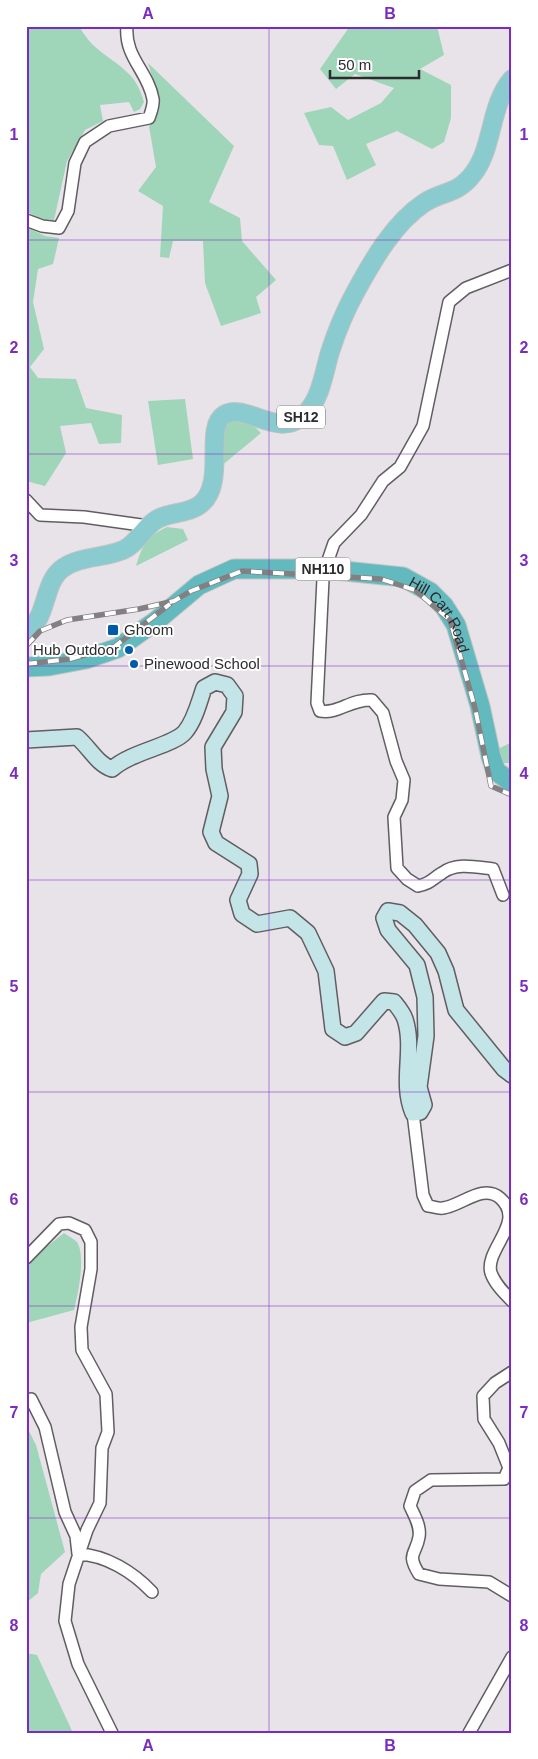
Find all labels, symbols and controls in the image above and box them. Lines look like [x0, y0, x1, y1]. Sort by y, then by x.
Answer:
text: A [142, 5, 154, 22]
text: B [384, 5, 396, 22]
scale bar [330, 48, 419, 80]
text: 50 m [338, 56, 371, 73]
text: 1 [10, 126, 19, 143]
text: 1 [520, 126, 529, 143]
text: 2 [10, 339, 19, 356]
text: 2 [520, 339, 529, 356]
road number: SH12 [277, 406, 325, 428]
text: 3 [10, 552, 19, 569]
text: 3 [520, 552, 529, 569]
road number: NH110 [296, 558, 350, 580]
street label: Hill Cart Road [406, 573, 473, 655]
place label: Ghoom [124, 621, 173, 638]
marker: Ghoom [106, 623, 120, 637]
place label: Hub Outdoor [33, 641, 119, 658]
marker: Hub Outdoor [123, 644, 135, 656]
place label: Pinewood School [144, 655, 260, 672]
marker: Pinewood School [128, 658, 140, 670]
text: 4 [10, 765, 19, 782]
text: 4 [520, 765, 529, 782]
text: 5 [10, 978, 19, 995]
text: 5 [520, 978, 529, 995]
text: 6 [10, 1191, 19, 1208]
text: 6 [520, 1191, 529, 1208]
text: 7 [10, 1404, 19, 1421]
text: 7 [520, 1404, 529, 1421]
text: 8 [10, 1617, 19, 1634]
text: 8 [520, 1617, 529, 1634]
text: A [142, 1737, 154, 1754]
text: B [384, 1737, 396, 1754]

